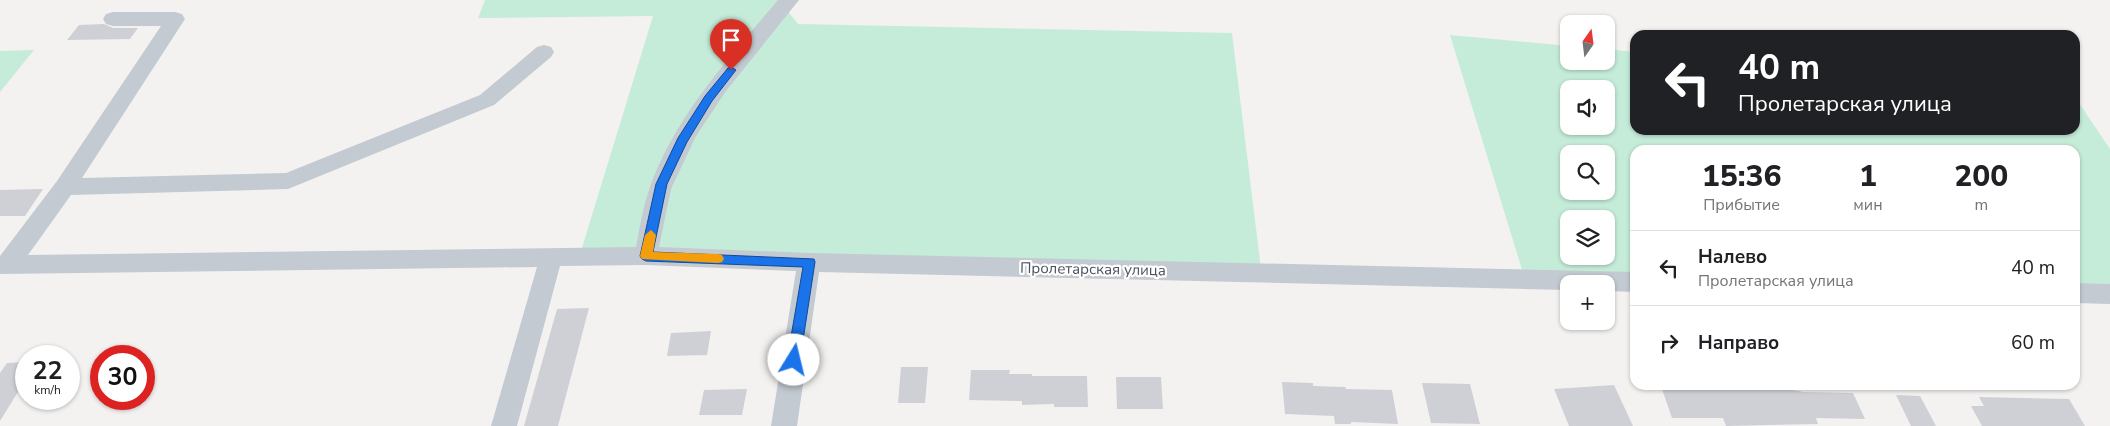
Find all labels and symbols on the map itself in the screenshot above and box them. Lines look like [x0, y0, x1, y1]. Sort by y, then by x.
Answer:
north arrow [1560, 15, 1615, 70]
pin [710, 19, 752, 70]
street label: Пролетарская улица [1020, 258, 1166, 280]
position arrow [767, 333, 819, 385]
speed limit sign: 30 [90, 345, 155, 410]

